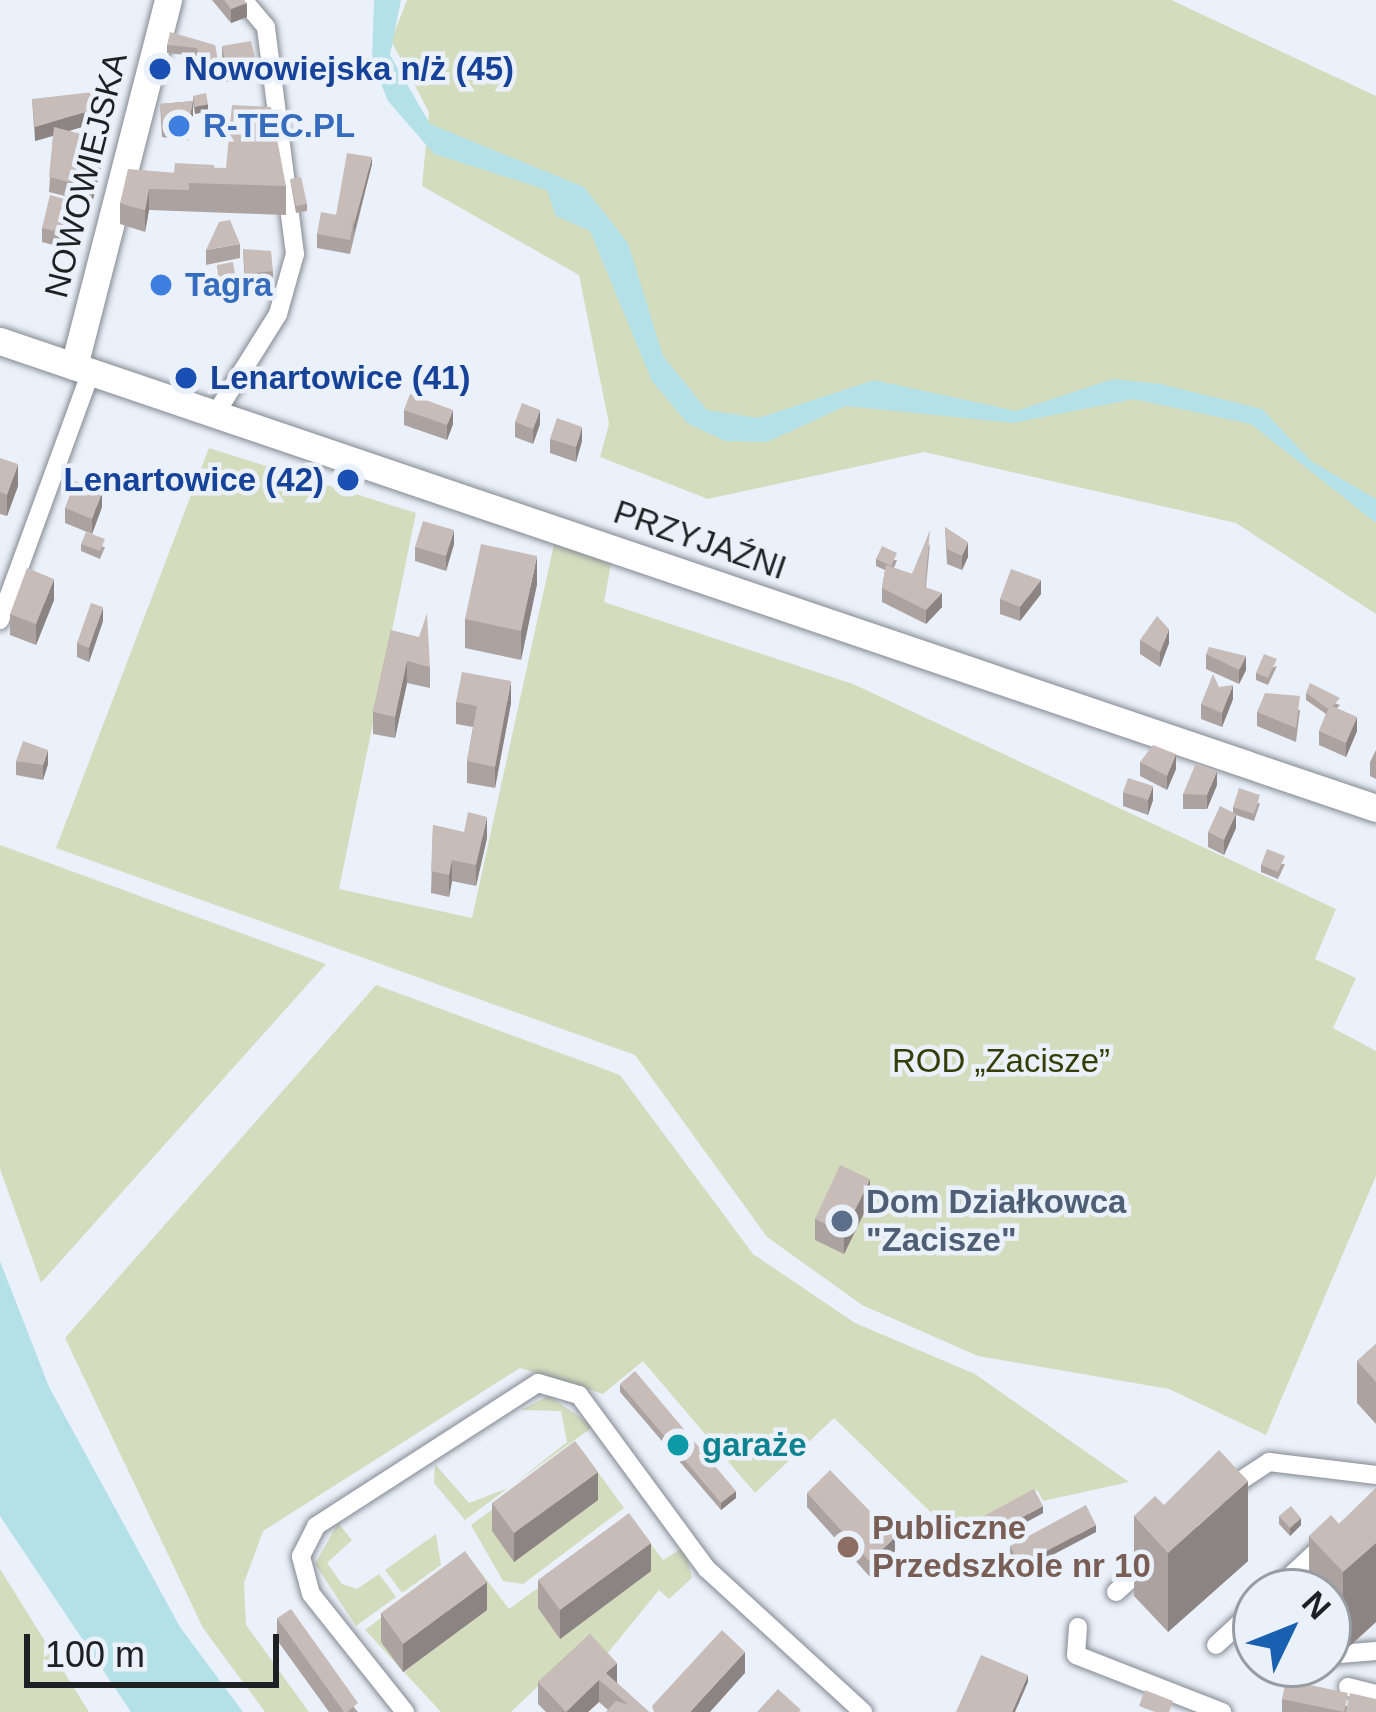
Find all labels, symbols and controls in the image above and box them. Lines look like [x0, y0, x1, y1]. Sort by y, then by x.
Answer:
street label: NOWOWIEJSKA [36, 48, 136, 302]
place label: Nowowiejska n/ż (45) [184, 49, 514, 89]
marker: Nowowiejska n/ż (45) [147, 56, 173, 82]
place label: R-TEC.PL [203, 106, 355, 146]
marker: R-TEC.PL [166, 113, 192, 139]
place label: Tagra [185, 265, 272, 305]
marker: Tagra [148, 272, 174, 298]
place label: Lenartowice (41) [210, 358, 470, 398]
marker: Lenartowice (41) [173, 365, 199, 391]
place label: Lenartowice (42) [64, 460, 324, 500]
marker: Lenartowice (42) [335, 467, 361, 493]
street label: PRZYJAŹNI [609, 492, 791, 588]
park label: ROD „Zacisze” [892, 1041, 1110, 1081]
place label: Dom Działkowca "Zacisze" [866, 1182, 1126, 1260]
marker: Dom Działkowca "Zacisze" [829, 1208, 855, 1234]
place label: garaże [702, 1425, 807, 1465]
marker: garaże [665, 1432, 691, 1458]
place label: Publiczne Przedszkole nr 10 [872, 1508, 1151, 1586]
marker: Publiczne Przedszkole nr 10 [835, 1534, 861, 1560]
north arrow [1232, 1568, 1352, 1688]
text: N [1295, 1584, 1338, 1626]
scale bar [30, 1610, 285, 1684]
text: 100 m [45, 1634, 145, 1675]

